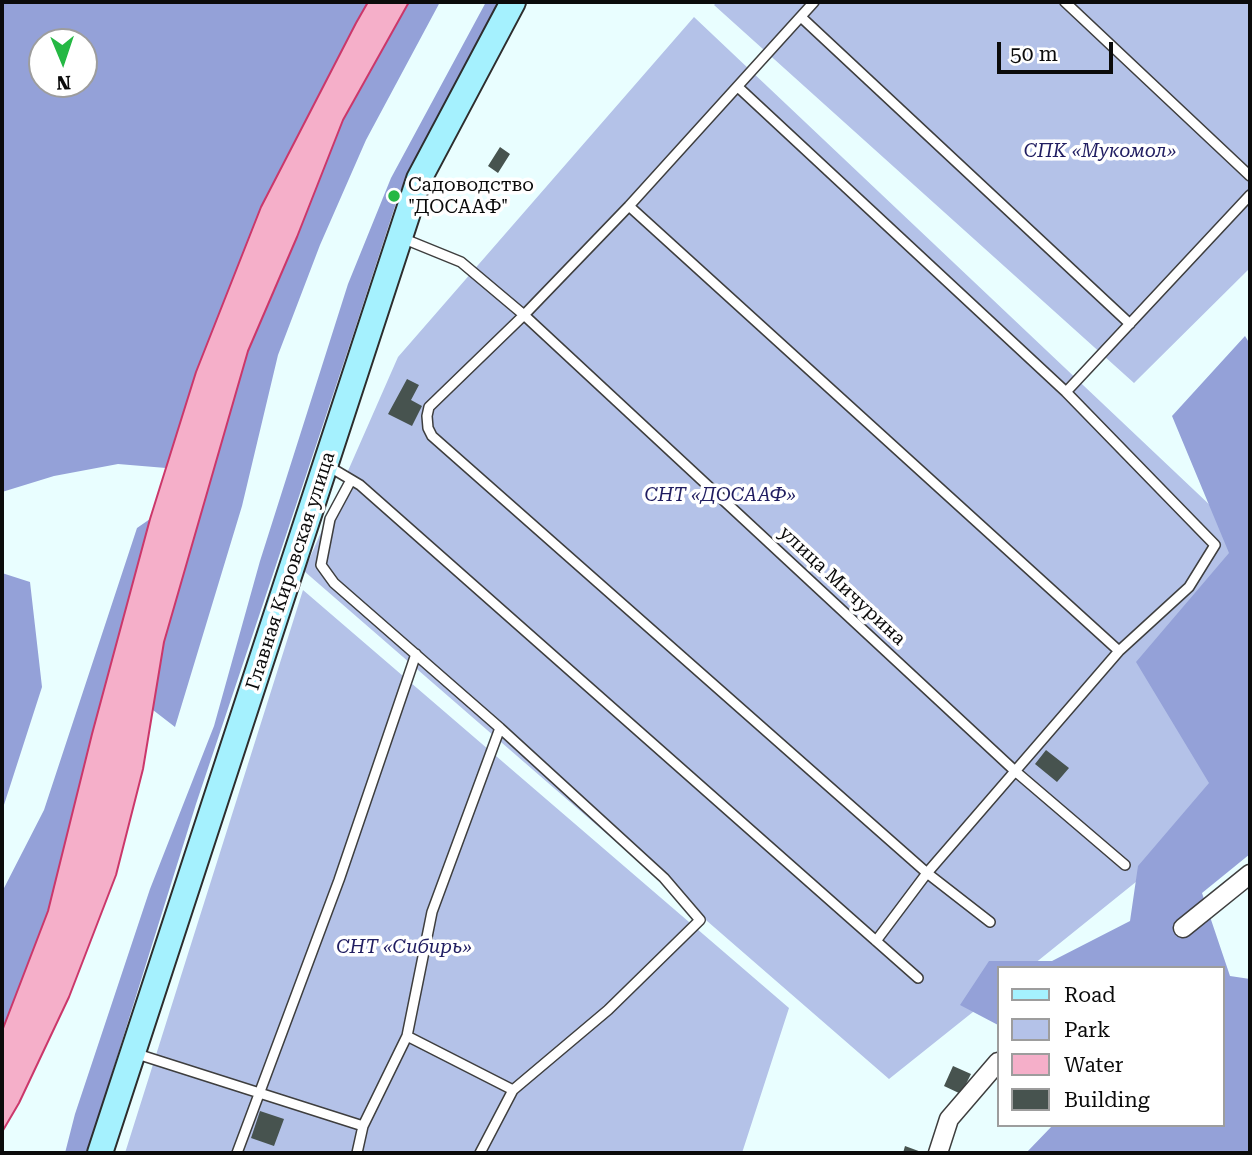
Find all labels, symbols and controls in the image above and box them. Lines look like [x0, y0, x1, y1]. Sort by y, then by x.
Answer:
north arrow [28, 28, 98, 98]
scale bar [1000, 28, 1116, 72]
text: 50 m [1010, 42, 1058, 66]
text: N [56, 71, 71, 94]
park label: СПК «Мукомол» [1024, 140, 1176, 162]
place label: Садоводство "ДОСААФ" [408, 174, 534, 218]
marker: Садоводство "ДОСААФ" [386, 188, 402, 204]
street label: Главная Кировская улица [242, 449, 340, 693]
park label: СНТ «ДОСААФ» [644, 484, 796, 506]
street label: улица Мичурина [774, 522, 910, 650]
park label: СНТ «Сибирь» [336, 936, 472, 958]
legend [996, 966, 1224, 1127]
text: Road [1064, 983, 1116, 1007]
text: Park [1064, 1018, 1110, 1042]
text: Water [1064, 1053, 1123, 1077]
text: Building [1064, 1088, 1150, 1112]

